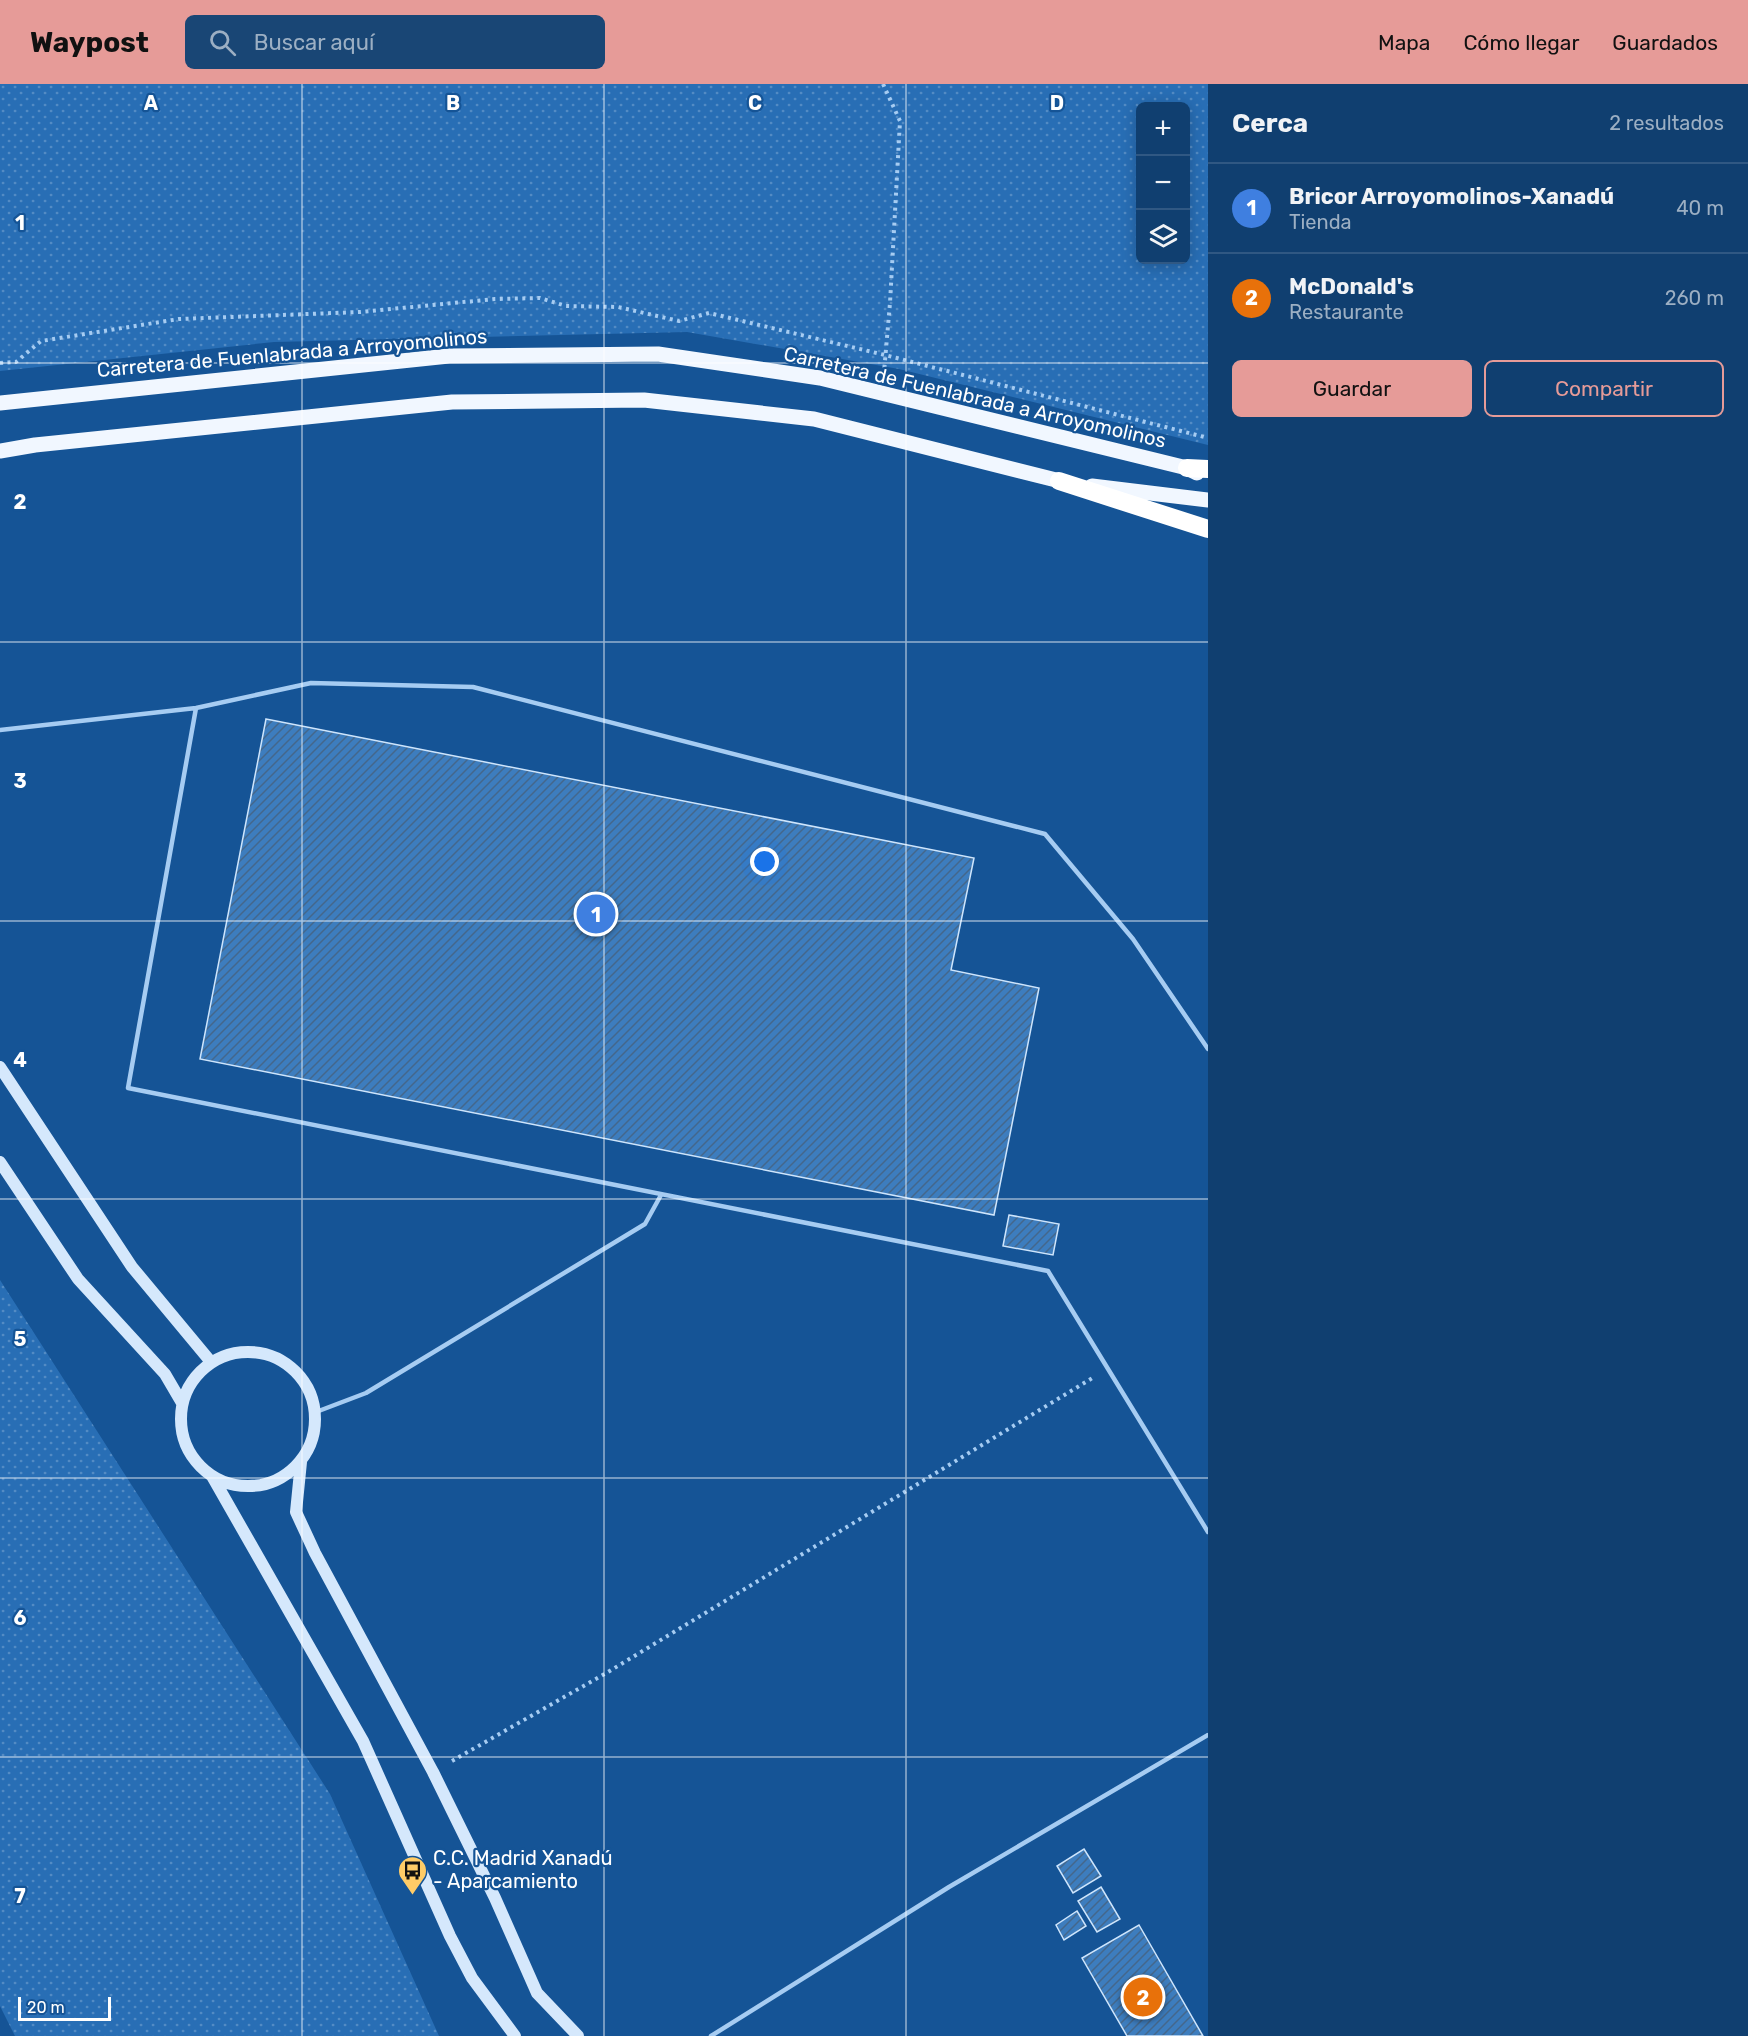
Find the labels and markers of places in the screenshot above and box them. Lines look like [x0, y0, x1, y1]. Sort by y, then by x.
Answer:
pin: 1 [576, 892, 616, 936]
place label: C.C. Madrid Xanadú - Aparcamiento [433, 1846, 613, 1893]
bus stop icon: C.C. Madrid Xanadú - Aparcamiento [396, 1854, 428, 1896]
pin: 2 [1124, 1974, 1162, 2020]

